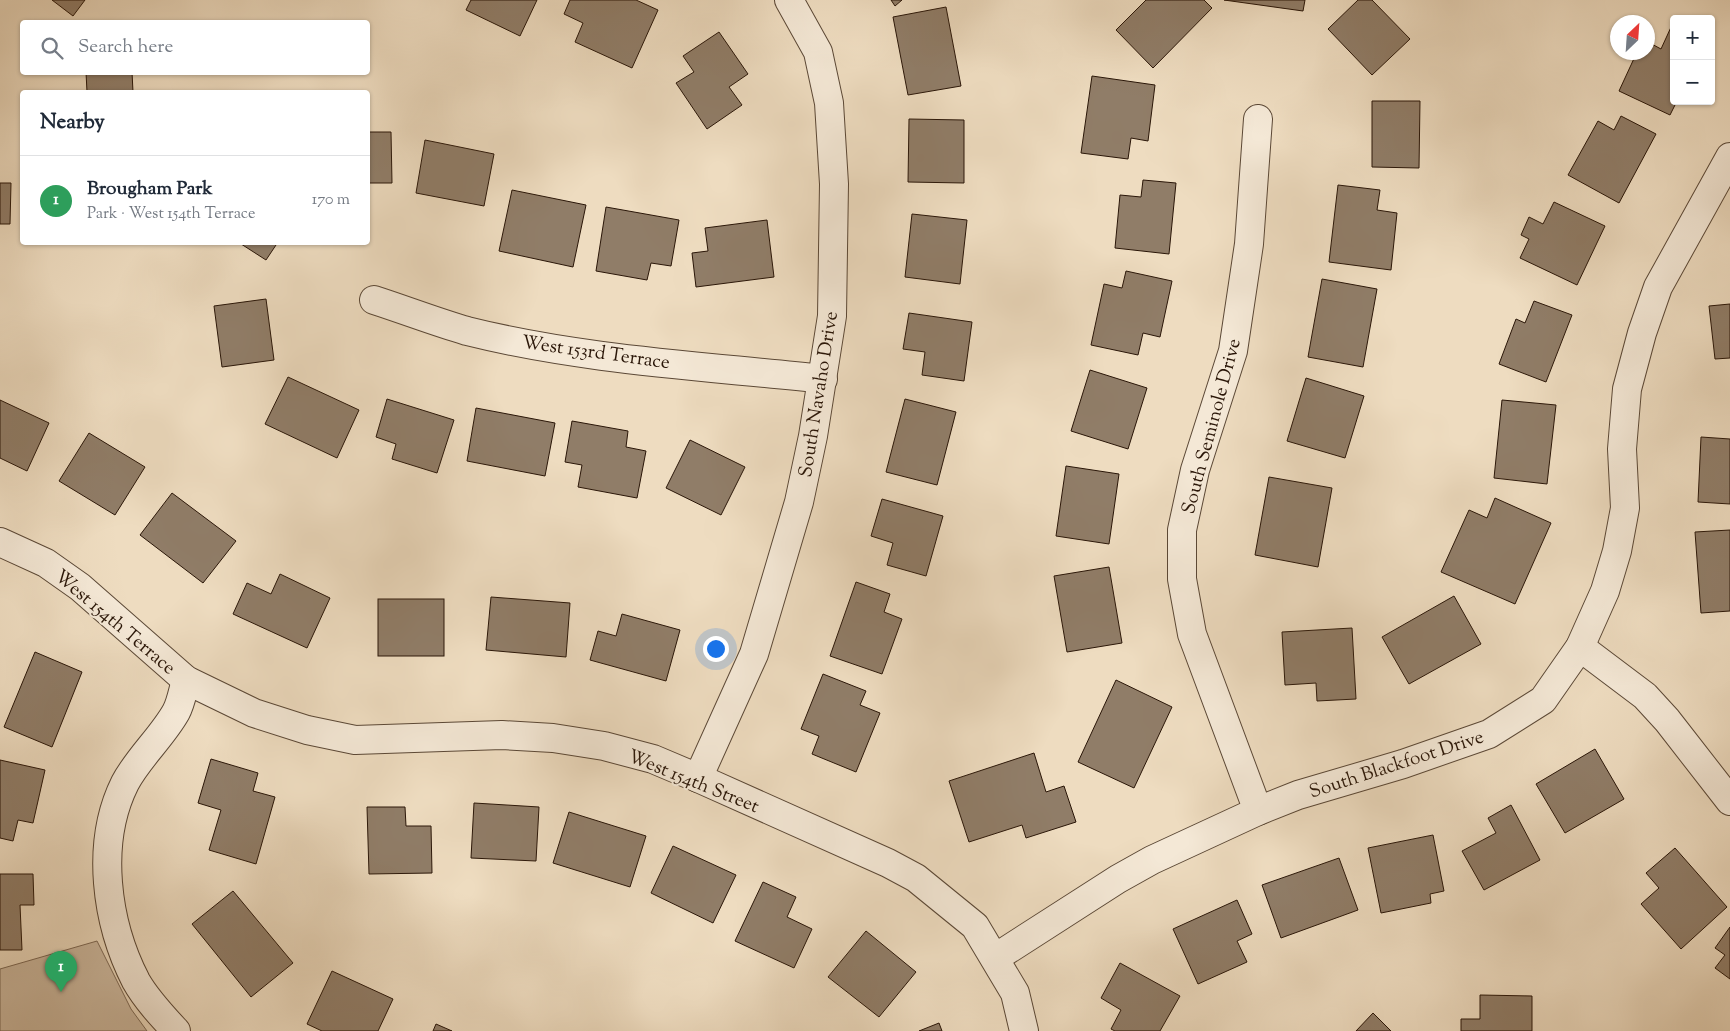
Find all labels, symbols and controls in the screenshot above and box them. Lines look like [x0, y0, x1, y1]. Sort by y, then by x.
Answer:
north arrow [1610, 15, 1655, 60]
map controls [1670, 15, 1715, 105]
button: + [1670, 15, 1715, 60]
search box [20, 20, 370, 75]
icon: search [38, 34, 66, 62]
text: Search here [78, 34, 173, 61]
button: − [1670, 60, 1715, 105]
text: Nearby [40, 108, 105, 138]
text: Brougham Park [87, 176, 213, 203]
text: 1 [53, 189, 59, 212]
text: 170 m [312, 189, 350, 212]
text: Park · West 154th Terrace [87, 203, 256, 226]
street label: South Navaho Drive [793, 309, 846, 479]
street label: West 153rd Terrace [520, 330, 672, 377]
street label: South Seminole Drive [1176, 336, 1249, 517]
street label: West 154th Terrace [48, 564, 181, 682]
your location [703, 636, 729, 662]
street label: South Blackfoot Drive [1306, 724, 1488, 806]
street label: West 154th Street [623, 744, 763, 821]
pin: 1 [45, 951, 77, 992]

